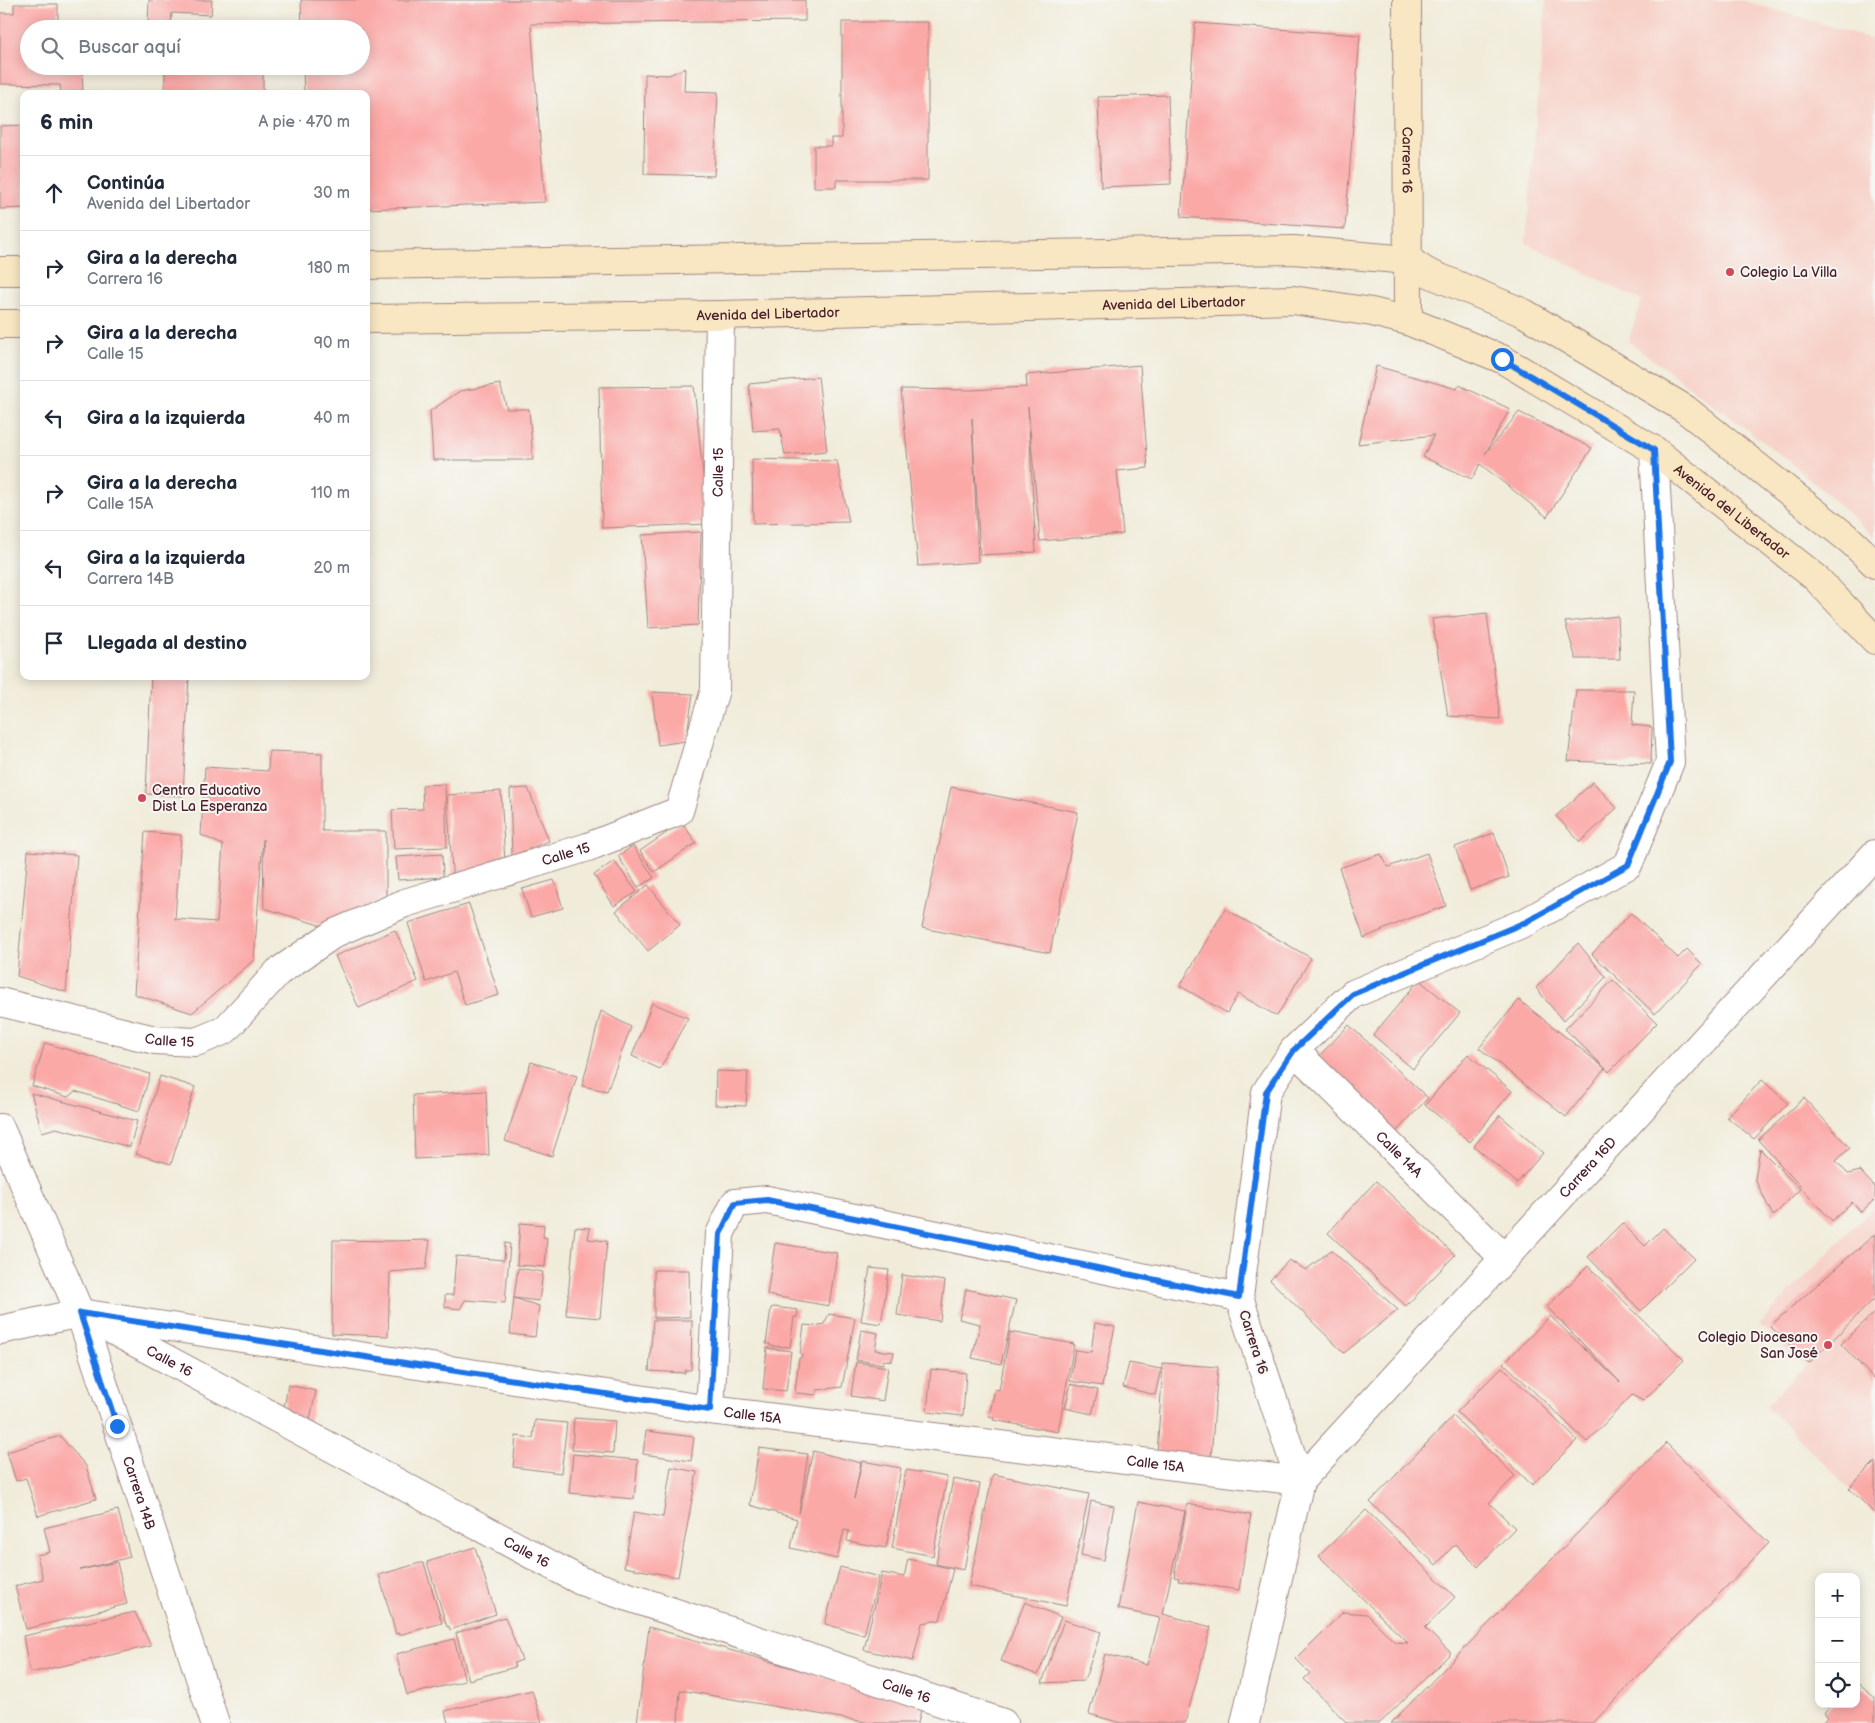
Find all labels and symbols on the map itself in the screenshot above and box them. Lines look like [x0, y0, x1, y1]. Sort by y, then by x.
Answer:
street label: Carrera 16 [1398, 127, 1416, 194]
place label: Colegio La Villa [1740, 264, 1837, 281]
marker: Colegio La Villa [1724, 266, 1736, 278]
street label: Avenida del Libertador [1102, 293, 1246, 314]
street label: Avenida del Libertador [696, 304, 841, 324]
route start [1491, 348, 1514, 371]
street label: Calle 15 [710, 447, 727, 497]
street label: Avenida del Libertador [1670, 461, 1794, 563]
place label: Centro Educativo Dist La Esperanza [152, 782, 268, 815]
marker: Centro Educativo Dist La Esperanza [136, 792, 148, 804]
street label: Calle 15 [540, 839, 592, 870]
street label: Calle 15 [143, 1030, 195, 1051]
street label: Calle 14A [1372, 1128, 1426, 1182]
street label: Carrera 16D [1556, 1134, 1620, 1202]
street label: Carrera 16 [1235, 1308, 1272, 1377]
place label: Colegio Diocesano San José [1698, 1329, 1819, 1362]
marker: Colegio Diocesano San José [1822, 1339, 1834, 1351]
street label: Calle 16 [143, 1342, 196, 1381]
street label: Calle 15A [723, 1404, 783, 1428]
route end [106, 1415, 129, 1438]
street label: Calle 15A [1126, 1452, 1186, 1476]
street label: Carrera 14B [119, 1454, 159, 1532]
street label: Calle 16 [500, 1533, 553, 1572]
street label: Calle 16 [880, 1675, 933, 1707]

